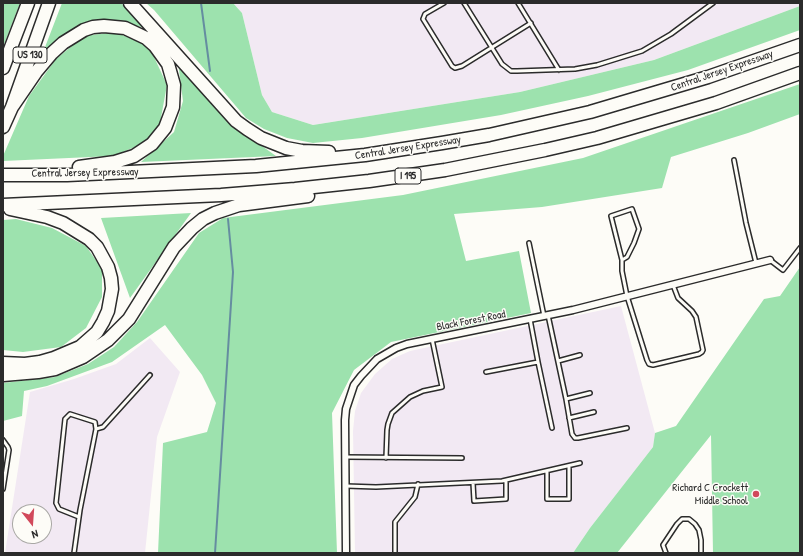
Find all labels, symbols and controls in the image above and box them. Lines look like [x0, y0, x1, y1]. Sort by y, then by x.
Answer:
road number: US 130 [13, 47, 47, 63]
street label: Central Jersey Expressway [669, 47, 775, 95]
street label: Central Jersey Expressway [354, 133, 462, 163]
street label: Central Jersey Expressway [31, 165, 139, 181]
road number: I 195 [395, 168, 421, 184]
street label: Black Forest Road [435, 308, 507, 334]
place label: Richard C Crockett Middle School [672, 481, 748, 507]
marker: Richard C Crockett Middle School [751, 489, 761, 499]
north arrow [12, 504, 52, 544]
text: N [30, 527, 40, 542]

